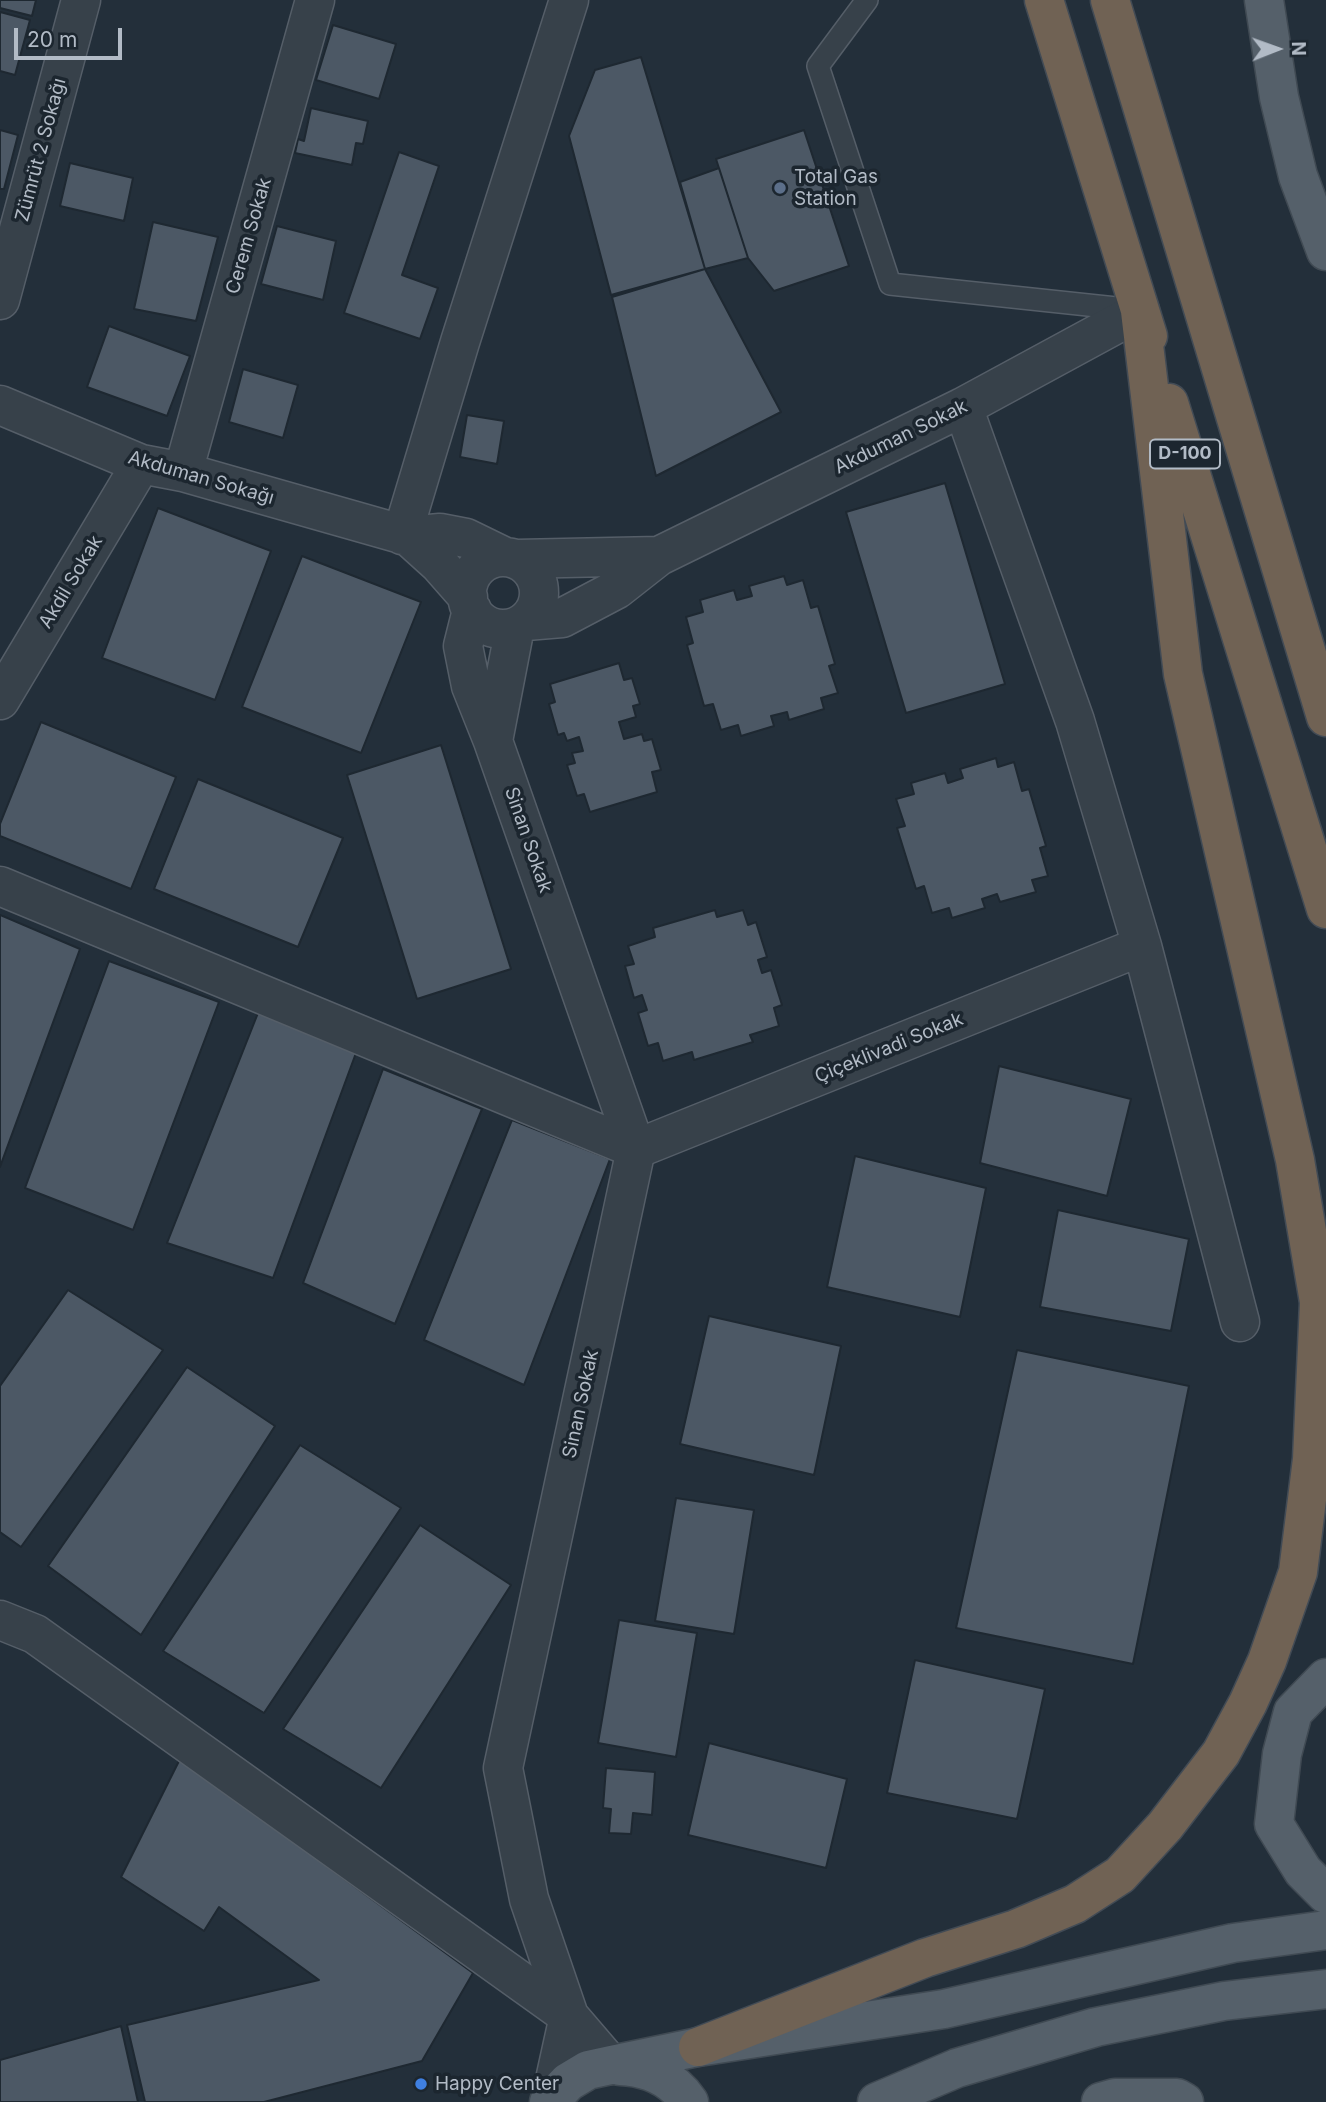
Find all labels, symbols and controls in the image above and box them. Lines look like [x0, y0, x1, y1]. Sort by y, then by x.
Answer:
scale bar [18, 14, 126, 58]
north arrow [1242, 14, 1312, 84]
text: 20 m [27, 27, 77, 52]
text: N [1287, 41, 1310, 56]
street label: Zümrüt 2 Sokağı [11, 76, 71, 224]
place label: Total Gas Station [794, 166, 878, 210]
street label: Cerem Sokak [222, 175, 276, 297]
marker: Total Gas Station [772, 180, 788, 196]
street label: Akduman Sokak [831, 395, 971, 479]
road number: D-100 [1150, 440, 1220, 468]
street label: Akduman Sokağı [125, 446, 277, 510]
street label: Akdil Sokak [34, 531, 108, 633]
street label: Sinan Sokak [499, 784, 557, 896]
street label: Çiçeklivadi Sokak [811, 1008, 967, 1088]
street label: Sinan Sokak [558, 1348, 604, 1460]
place label: Happy Center [435, 2073, 559, 2095]
marker: Happy Center [413, 2076, 429, 2092]

